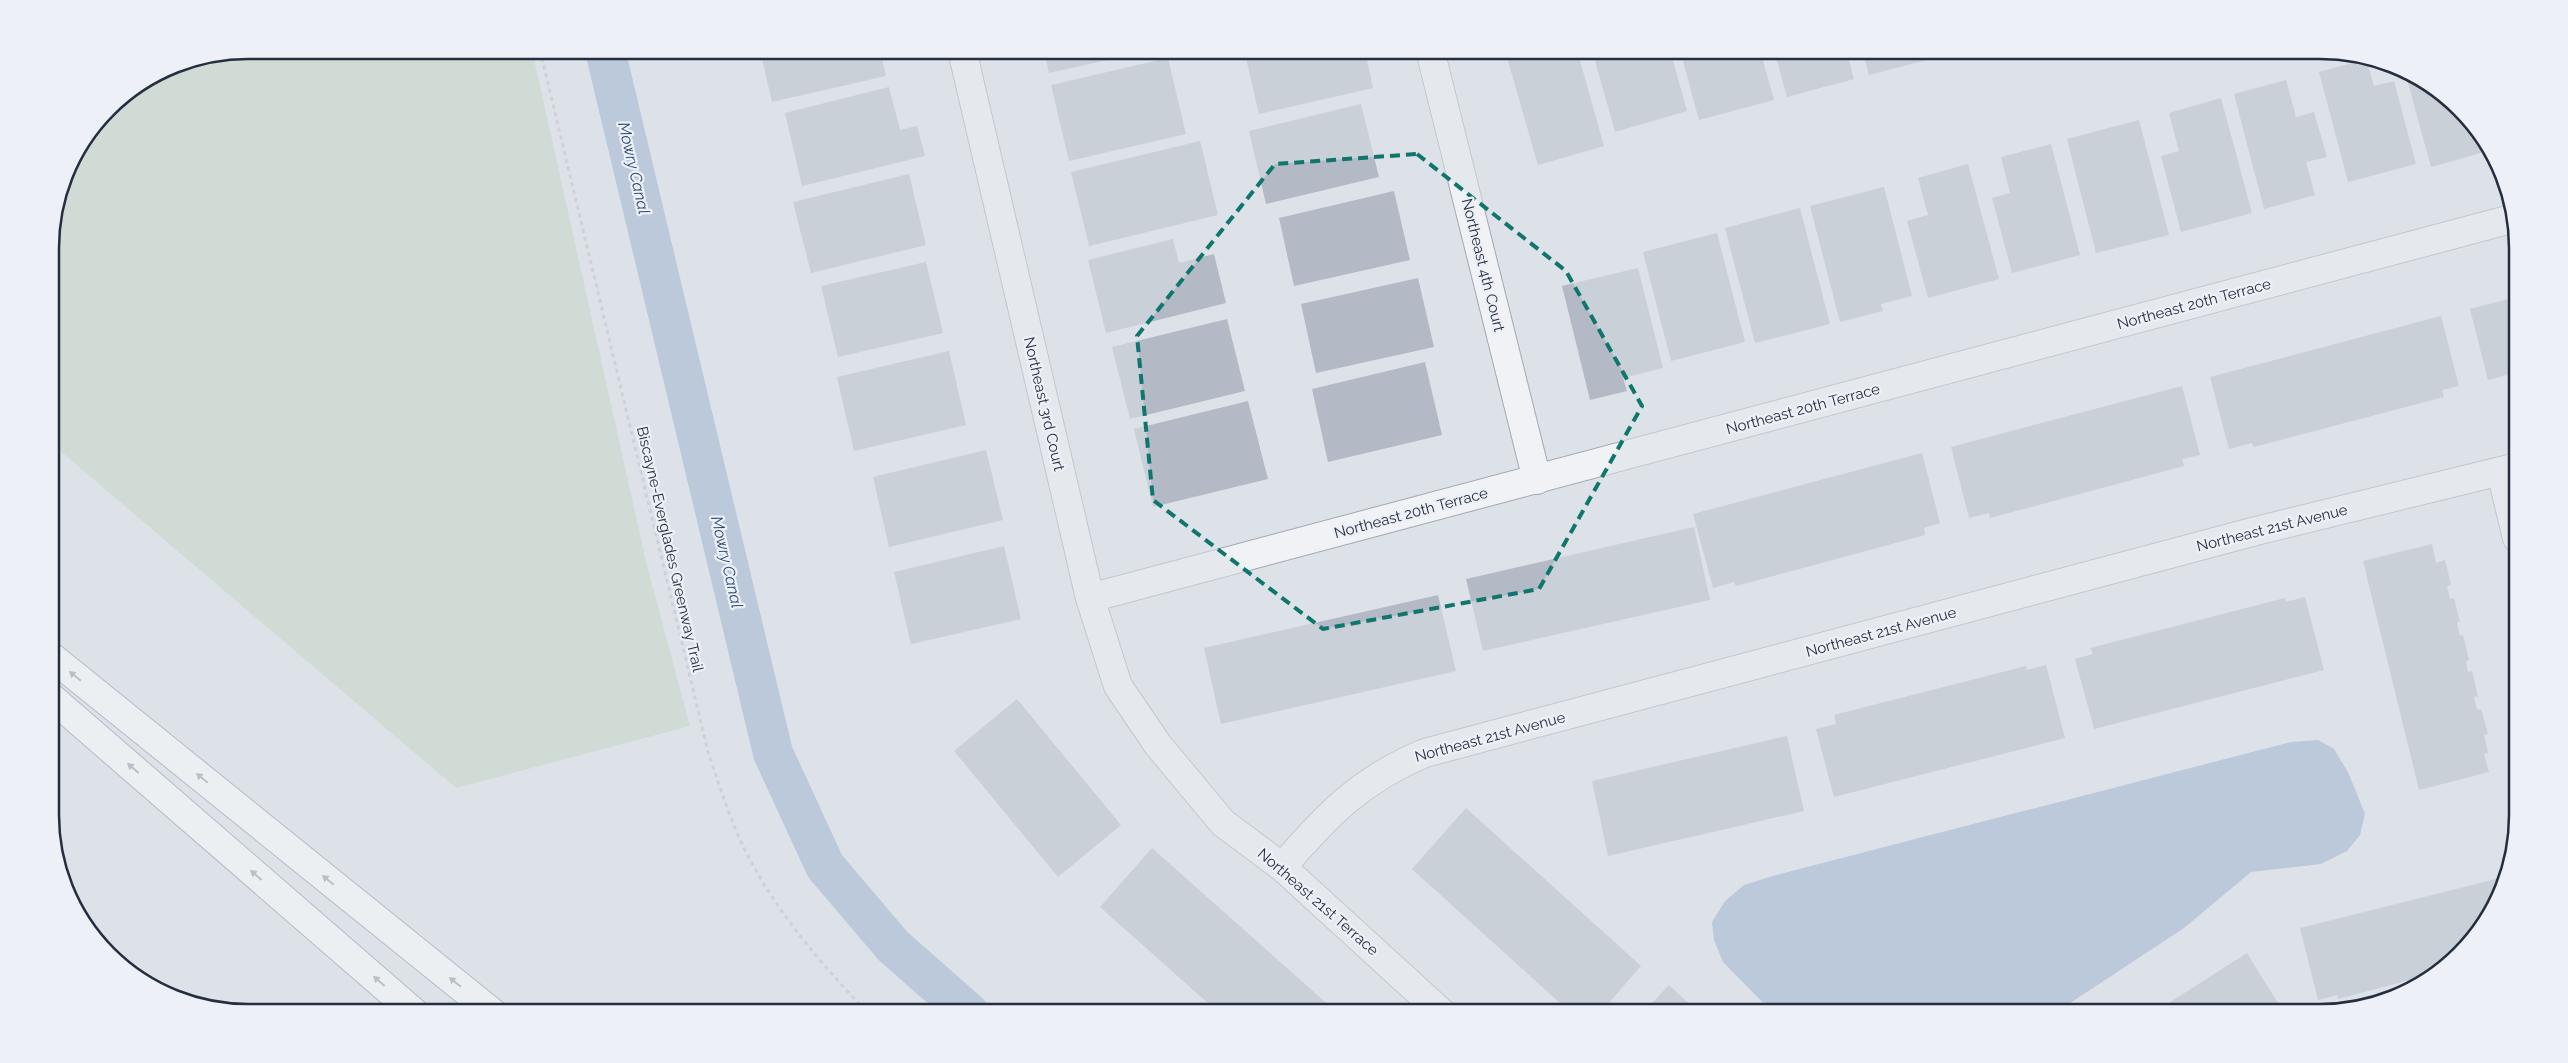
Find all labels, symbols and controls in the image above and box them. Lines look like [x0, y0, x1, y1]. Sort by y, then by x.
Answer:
water label: Mowry Canal [614, 120, 654, 216]
street label: Northeast 4th Court [1458, 197, 1508, 333]
street label: Northeast 20th Terrace [2115, 275, 2273, 333]
street label: Northeast 3rd Court [1020, 335, 1068, 473]
street label: Northeast 20th Terrace [1724, 380, 1882, 438]
street label: Biscayne-Everglades Greenway Trail [633, 424, 707, 674]
street label: Northeast 20th Terrace [1332, 484, 1490, 542]
street label: Northeast 21st Avenue [2195, 500, 2350, 555]
water label: Mowry Canal [707, 514, 747, 610]
street label: Northeast 21st Avenue [1804, 603, 1958, 661]
one-way arrow [69, 671, 82, 682]
street label: Northeast 21st Avenue [1413, 708, 1567, 766]
one-way arrow [127, 763, 140, 774]
one-way arrow [195, 773, 208, 784]
street label: Northeast 21st Terrace [1254, 845, 1382, 960]
one-way arrow [249, 869, 262, 880]
one-way arrow [322, 875, 335, 886]
one-way arrow [373, 975, 385, 987]
one-way arrow [449, 977, 462, 988]

